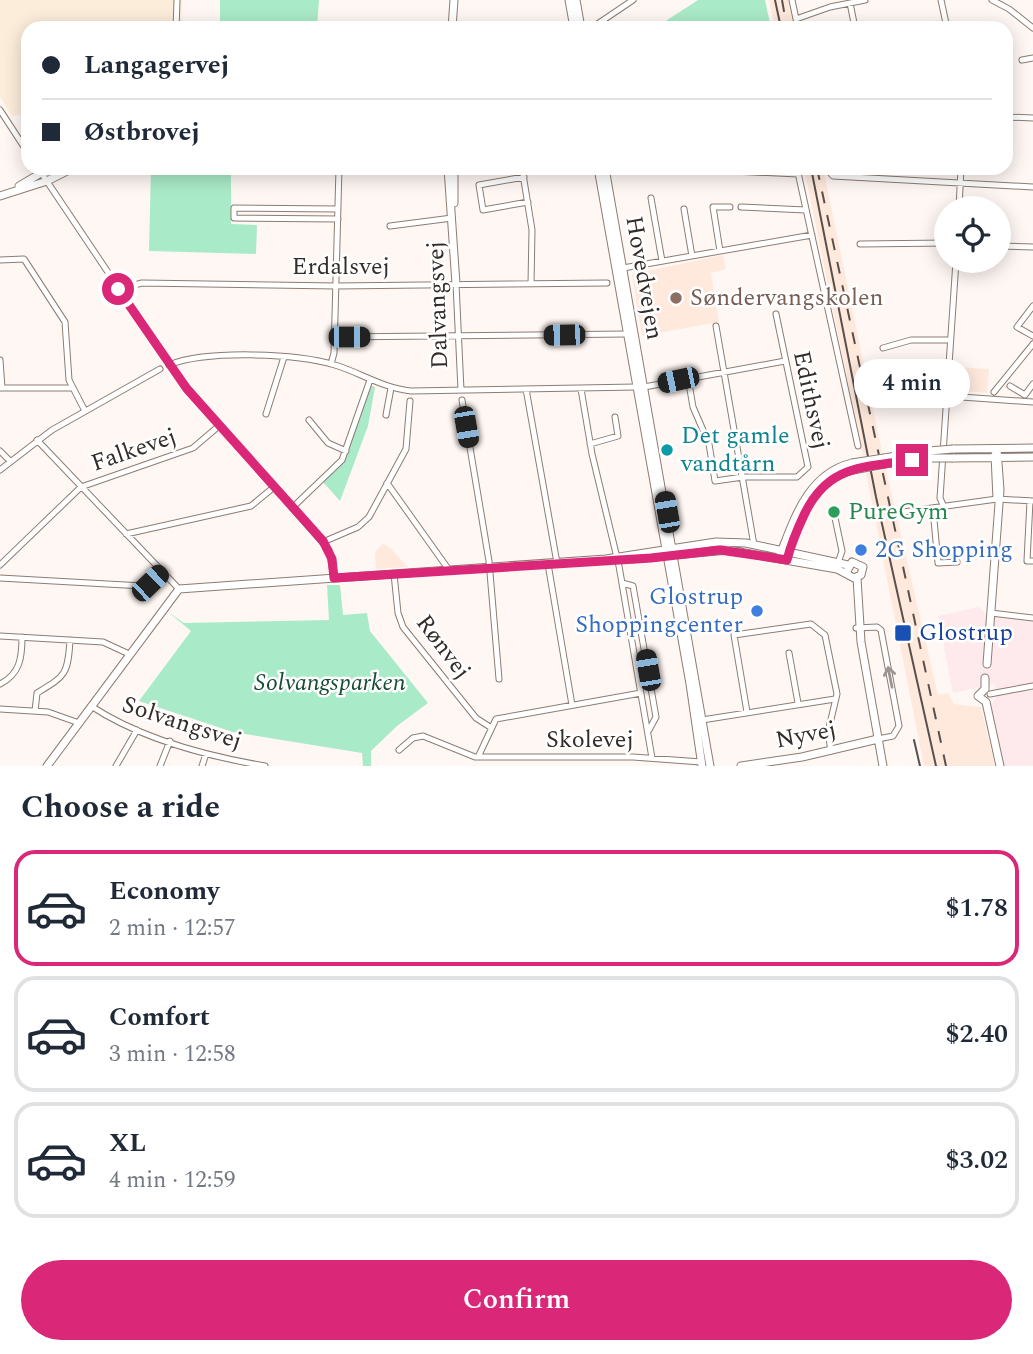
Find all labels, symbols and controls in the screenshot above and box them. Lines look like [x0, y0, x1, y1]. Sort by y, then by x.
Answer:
text: Langagervej [84, 45, 229, 85]
text: Østbrovej [84, 112, 200, 152]
map controls [934, 196, 1011, 273]
button: locate [934, 196, 1011, 273]
street label: Hovedvejen [615, 213, 673, 343]
street label: Dalvangsvej [418, 240, 458, 370]
street label: Erdalsvej [292, 249, 390, 285]
route start [102, 273, 134, 305]
place label: Søndervangskolen [690, 280, 884, 316]
marker: Søndervangskolen [668, 290, 684, 306]
car [543, 324, 586, 346]
car [329, 327, 371, 348]
street label: Edithsvej [783, 347, 839, 453]
callout: 4 min [854, 358, 970, 407]
car [656, 365, 701, 395]
text: 4 min [882, 366, 942, 401]
car [453, 404, 480, 450]
place label: Det gamle vandtårn [680, 418, 790, 482]
street label: Falkevej [86, 419, 182, 481]
marker: Det gamle vandtårn [659, 442, 675, 458]
route end [896, 444, 928, 476]
car [654, 489, 681, 535]
place label: PureGym [848, 494, 949, 530]
marker: PureGym [826, 504, 842, 520]
place label: 2G Shopping [875, 532, 1013, 568]
marker: 2G Shopping [853, 542, 869, 558]
car [128, 561, 173, 605]
place label: Glostrup Shoppingcenter [575, 579, 743, 643]
marker: Glostrup Shoppingcenter [749, 603, 765, 619]
street label: Rønvej [407, 607, 479, 687]
place label: Glostrup [919, 615, 1013, 651]
marker: Glostrup [893, 623, 913, 643]
car [635, 647, 662, 693]
park label: Solvangsparken [254, 665, 406, 701]
one-way arrow [882, 666, 896, 689]
street label: Solvangsvej [117, 687, 247, 759]
street label: Nyvej [772, 711, 840, 759]
street label: Skolevej [546, 722, 634, 758]
text: Choose a ride [21, 783, 220, 832]
text: Economy [109, 871, 219, 911]
icon: car [25, 877, 88, 940]
text: $1.78 [945, 888, 1008, 928]
text: 2 min · 12:57 [109, 911, 236, 946]
text: Comfort [109, 997, 210, 1037]
icon: car [25, 1003, 88, 1066]
text: $2.40 [945, 1014, 1008, 1054]
text: 3 min · 12:58 [109, 1037, 236, 1072]
text: XL [109, 1123, 146, 1163]
icon: car [25, 1129, 88, 1192]
text: $3.02 [945, 1140, 1008, 1180]
text: 4 min · 12:59 [109, 1163, 236, 1198]
button: Confirm [21, 1260, 1012, 1340]

